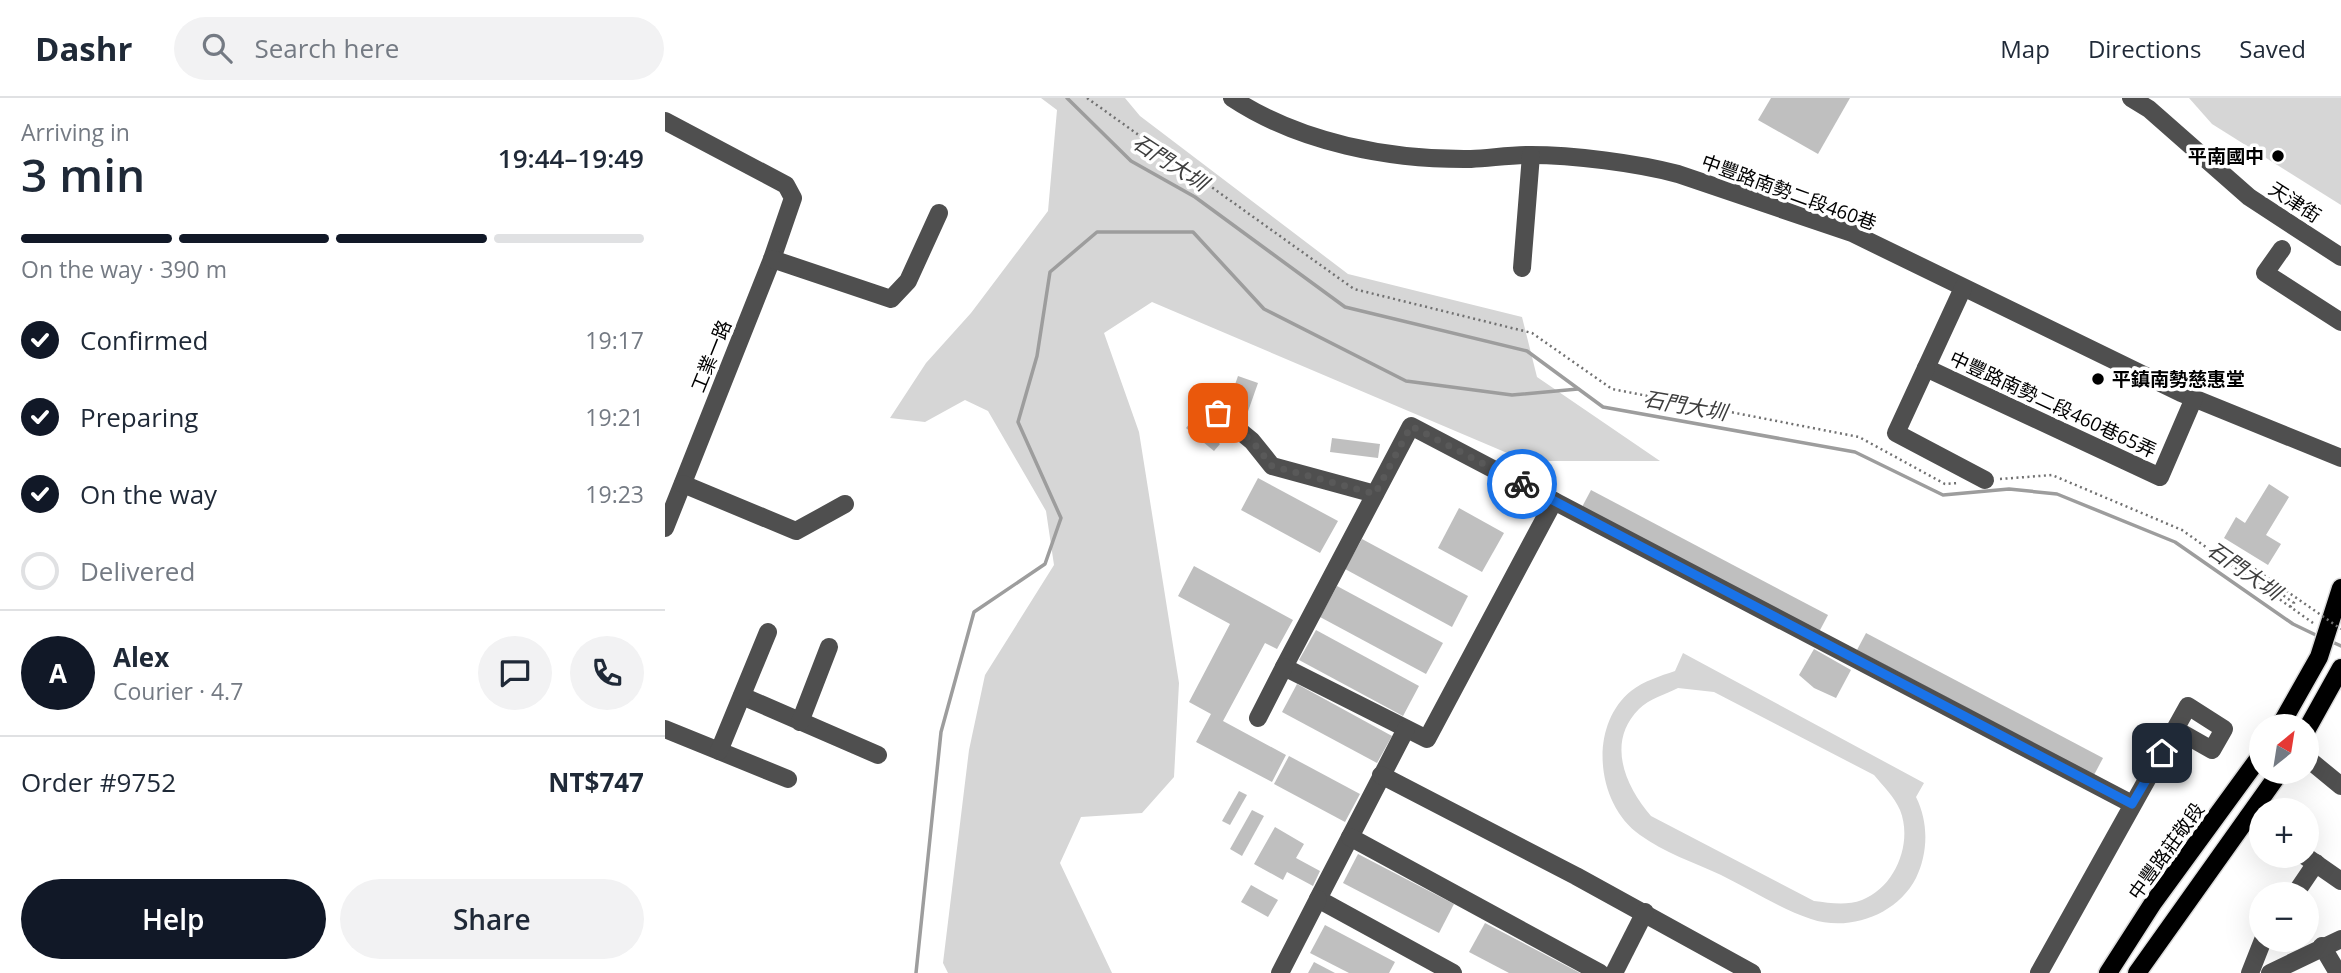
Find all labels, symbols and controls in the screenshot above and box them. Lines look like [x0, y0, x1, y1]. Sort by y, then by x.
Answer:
search box [174, 17, 664, 80]
text: Dashr [35, 26, 132, 71]
icon: search [198, 29, 236, 67]
text: Search here [254, 30, 399, 66]
text: Map [2000, 32, 2050, 65]
text: Directions [2088, 32, 2201, 65]
text: Saved [2239, 32, 2306, 65]
text: Arriving in [21, 116, 130, 148]
water label: 石門大圳 [1128, 128, 1216, 198]
text: 19:44–19:49 [498, 140, 644, 176]
text: 3 min [21, 143, 145, 205]
place label: 平南國中 [2188, 143, 2264, 169]
street label: 中豐路南勢二段460巷 [1698, 148, 1880, 236]
marker: 平南國中 [2270, 148, 2286, 164]
street label: 天津街 [2264, 176, 2326, 228]
text: On the way · 390 m [21, 253, 227, 285]
street label: 工業一路 [685, 316, 737, 396]
icon: check [21, 321, 59, 359]
text: Confirmed [80, 322, 208, 358]
text: 19:17 [585, 324, 644, 356]
street label: 中豐路南勢二段460巷65弄 [1945, 345, 2161, 463]
place label: 平鎮南勢慈惠堂 [2112, 366, 2245, 392]
marker: 平鎮南勢慈惠堂 [2090, 371, 2106, 387]
pin [1188, 383, 1248, 443]
water label: 石門大圳 [1641, 384, 1732, 427]
icon: bag [1199, 394, 1237, 432]
icon: check [21, 398, 59, 436]
text: Preparing [80, 399, 198, 435]
text: 19:21 [585, 401, 644, 433]
courier [1487, 449, 1557, 519]
icon: bike [1503, 465, 1541, 503]
icon: check [21, 475, 59, 513]
text: On the way [80, 476, 217, 512]
text: 19:23 [585, 478, 644, 510]
water label: 石門大圳 [2202, 535, 2289, 607]
text: Delivered [80, 553, 195, 589]
button: chat [478, 636, 552, 710]
button: phone [570, 636, 644, 710]
text: Alex [113, 639, 169, 675]
text: A [49, 655, 67, 691]
text: Courier · 4.7 [113, 675, 243, 707]
north arrow [2249, 714, 2319, 784]
map controls [2249, 714, 2319, 952]
pin [2132, 723, 2192, 783]
icon: home [2143, 734, 2181, 772]
text: Order #9752 [21, 764, 176, 800]
text: NT$747 [548, 764, 644, 800]
street label: 中豐路莊敬段 [2122, 797, 2210, 905]
button: + [2249, 798, 2319, 868]
button: Help [21, 879, 326, 959]
button: Share [340, 879, 644, 959]
button: − [2249, 882, 2319, 952]

